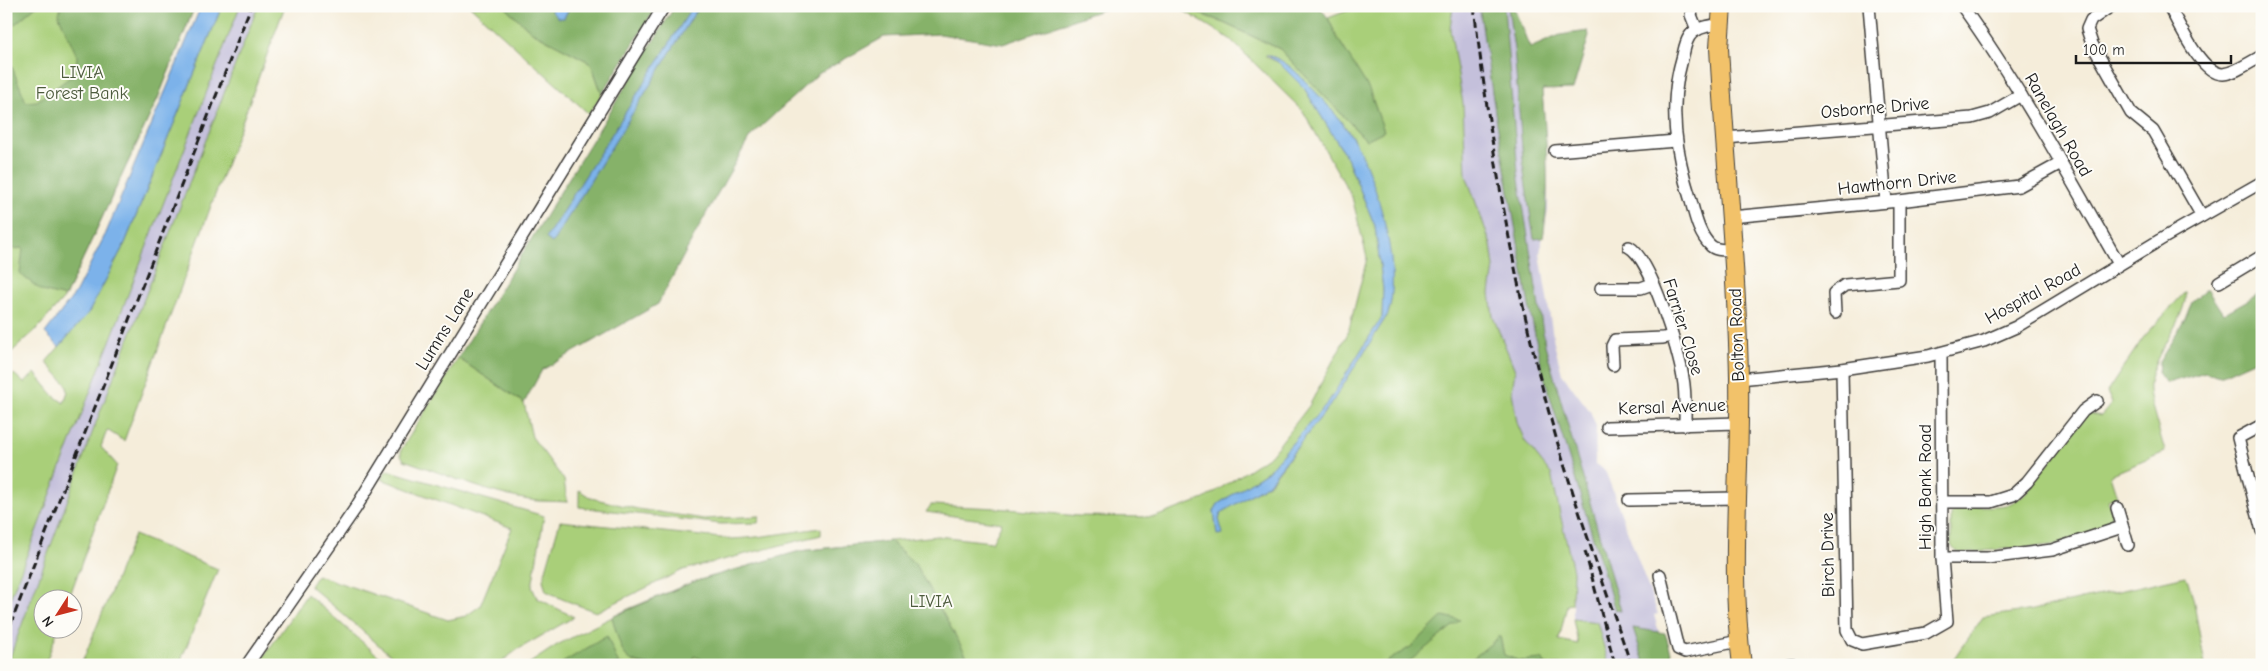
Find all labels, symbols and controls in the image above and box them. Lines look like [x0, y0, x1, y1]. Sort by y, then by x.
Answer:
scale bar [2076, 32, 2230, 64]
text: 100 m [2083, 41, 2125, 59]
park label: LIVIA Forest Bank [36, 62, 129, 104]
street label: Ranelagh Road [2020, 69, 2096, 181]
street label: Osborne Drive [1820, 93, 1930, 123]
street label: Hawthorn Drive [1837, 166, 1957, 200]
street label: Hospital Road [1981, 259, 2085, 329]
street label: Farrier Close [1658, 276, 1708, 378]
street label: Lumns Lane [411, 284, 479, 374]
street label: Bolton Road [1725, 288, 1749, 382]
street label: Kersal Avenue [1618, 395, 1726, 419]
street label: High Bank Road [1915, 424, 1936, 550]
street label: Birch Drive [1817, 512, 1839, 598]
north arrow [32, 588, 82, 638]
park label: LIVIA [909, 591, 953, 612]
text: N [38, 613, 57, 630]

